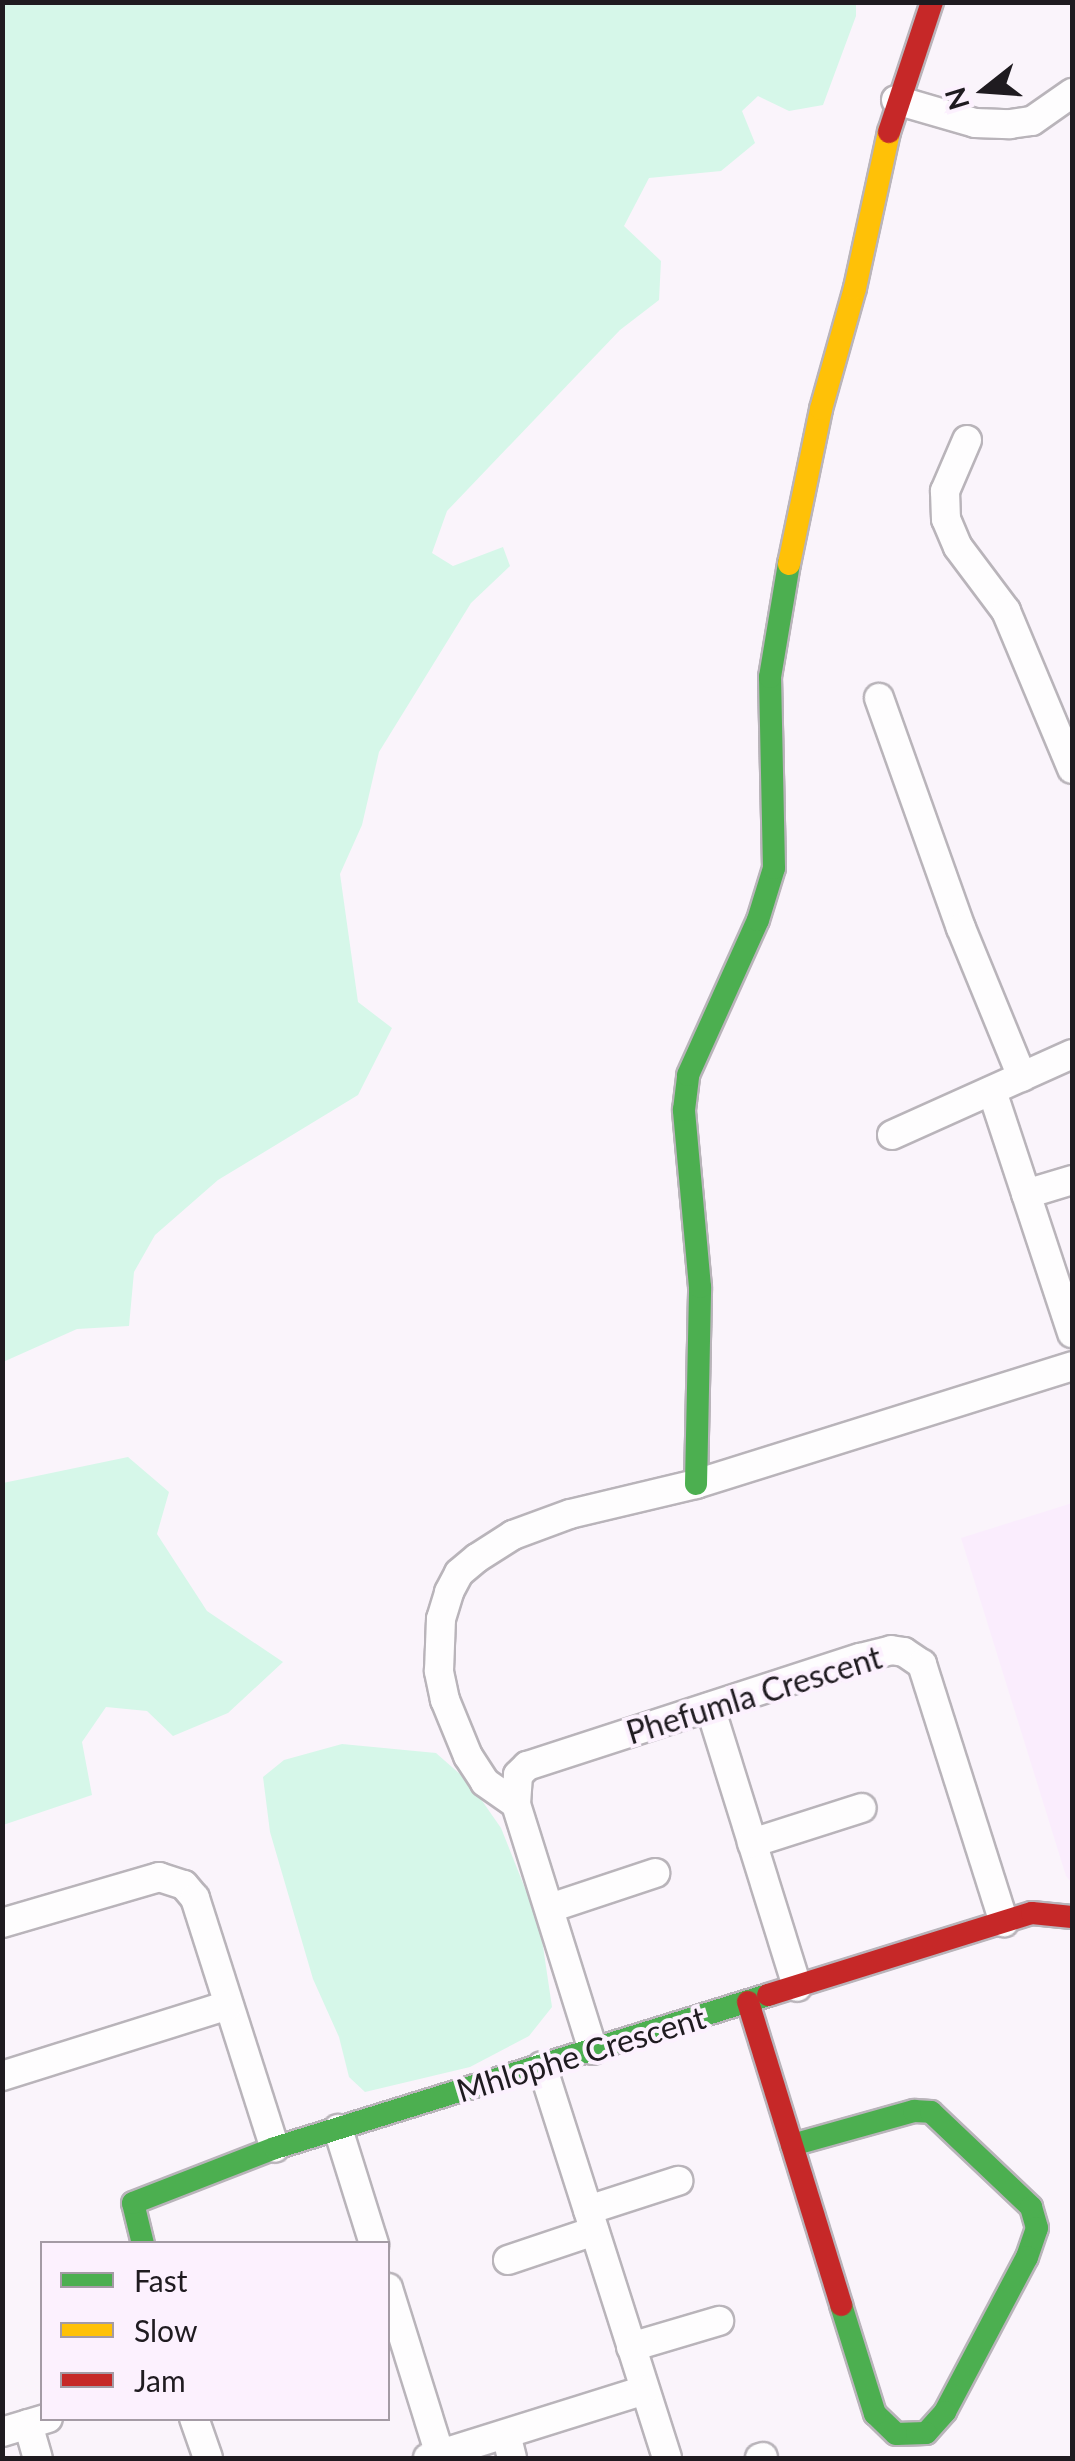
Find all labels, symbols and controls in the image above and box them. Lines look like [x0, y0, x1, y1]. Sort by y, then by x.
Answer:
north arrow [935, 40, 1035, 140]
text: N [937, 83, 976, 114]
street label: Phefumla Crescent [622, 1638, 886, 1752]
street label: Mhlophe Crescent [452, 1998, 710, 2110]
legend [40, 2241, 390, 2421]
text: Fast [134, 2262, 188, 2298]
text: Slow [134, 2312, 197, 2348]
text: Jam [134, 2362, 186, 2398]

